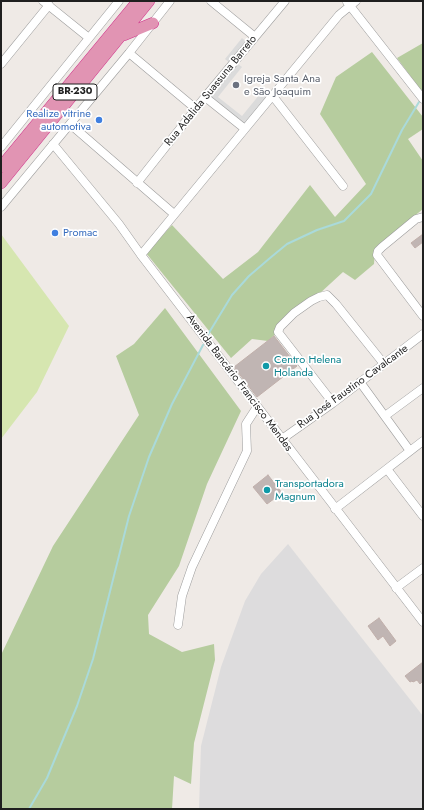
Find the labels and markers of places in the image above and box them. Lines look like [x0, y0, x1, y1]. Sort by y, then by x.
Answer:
place label: Igreja Santa Ana e São Joaquim [244, 72, 320, 98]
marker: Igreja Santa Ana e São Joaquim [231, 80, 241, 90]
place label: Realize vitrine automotiva [26, 107, 91, 133]
marker: Realize vitrine automotiva [94, 115, 104, 125]
place label: Promac [63, 226, 98, 240]
marker: Promac [50, 228, 60, 238]
place label: Centro Helena Holanda [274, 353, 341, 379]
marker: Centro Helena Holanda [261, 361, 271, 371]
place label: Transportadora Magnum [275, 477, 344, 503]
marker: Transportadora Magnum [262, 485, 272, 495]

